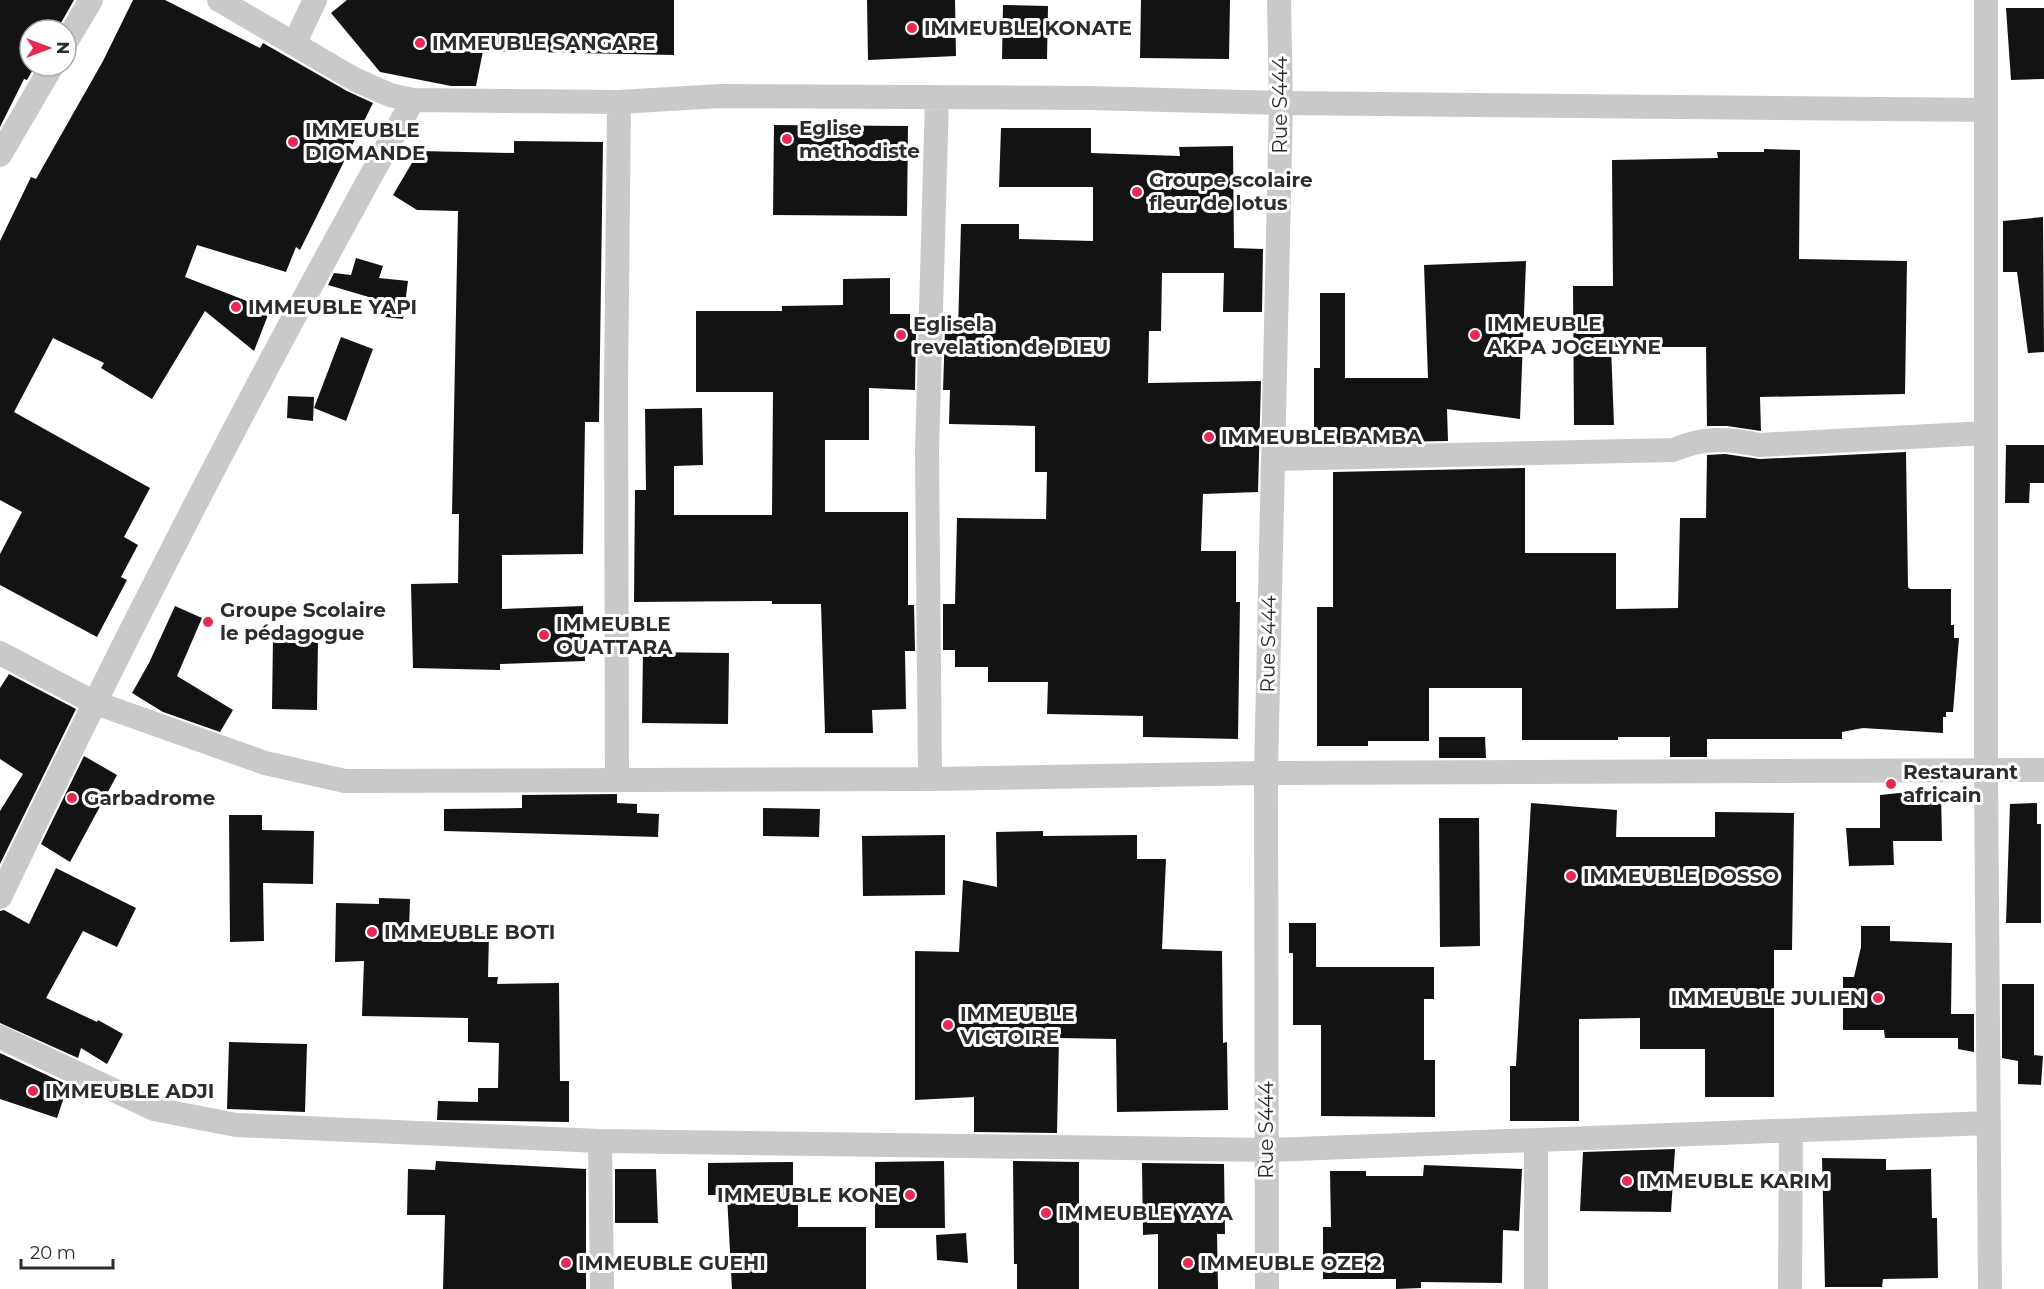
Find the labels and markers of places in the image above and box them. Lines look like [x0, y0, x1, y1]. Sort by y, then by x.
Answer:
place label: IMMEUBLE KONATE [924, 16, 1132, 40]
marker: IMMEUBLE KONATE [905, 21, 919, 35]
place label: IMMEUBLE SANGARE [432, 31, 656, 55]
marker: IMMEUBLE SANGARE [413, 36, 427, 50]
place label: Eglise methodiste [799, 116, 920, 163]
place label: IMMEUBLE DIOMANDE [305, 118, 425, 165]
marker: Eglise methodiste [780, 132, 794, 146]
marker: IMMEUBLE DIOMANDE [286, 135, 300, 149]
place label: Groupe scolaire fleur de lotus [1149, 168, 1313, 215]
marker: Groupe scolaire fleur de lotus [1130, 185, 1144, 199]
place label: IMMEUBLE YAPI [248, 295, 417, 319]
marker: IMMEUBLE YAPI [229, 300, 243, 314]
place label: Eglisela revelation de DIEU [913, 312, 1108, 359]
place label: IMMEUBLE AKPA JOCELYNE [1486, 312, 1661, 359]
marker: Eglisela revelation de DIEU [894, 328, 908, 342]
marker: IMMEUBLE AKPA JOCELYNE [1468, 328, 1482, 342]
place label: IMMEUBLE BAMBA [1221, 425, 1422, 449]
marker: IMMEUBLE BAMBA [1202, 430, 1216, 444]
place label: Groupe Scolaire le pédagogue [220, 598, 386, 645]
place label: IMMEUBLE OUATTARA [556, 612, 673, 659]
marker: Groupe Scolaire le pédagogue [201, 615, 215, 629]
marker: IMMEUBLE OUATTARA [537, 628, 551, 642]
place label: Restaurant africain [1903, 760, 2018, 807]
marker: Restaurant africain [1884, 777, 1898, 791]
place label: Garbadrome [84, 786, 215, 810]
marker: Garbadrome [65, 791, 79, 805]
place label: IMMEUBLE DOSSO [1583, 864, 1779, 888]
marker: IMMEUBLE DOSSO [1564, 869, 1578, 883]
place label: IMMEUBLE BOTI [384, 920, 555, 944]
marker: IMMEUBLE BOTI [365, 925, 379, 939]
place label: IMMEUBLE JULIEN [1671, 986, 1866, 1010]
marker: IMMEUBLE JULIEN [1871, 991, 1885, 1005]
place label: IMMEUBLE VICTOIRE [959, 1002, 1075, 1049]
marker: IMMEUBLE VICTOIRE [941, 1018, 955, 1032]
place label: IMMEUBLE ADJI [45, 1079, 214, 1103]
marker: IMMEUBLE ADJI [26, 1084, 40, 1098]
place label: IMMEUBLE KARIM [1639, 1169, 1829, 1193]
marker: IMMEUBLE KARIM [1620, 1174, 1634, 1188]
place label: IMMEUBLE KONE [717, 1183, 898, 1207]
marker: IMMEUBLE KONE [903, 1188, 917, 1202]
place label: IMMEUBLE YAYA [1058, 1201, 1234, 1225]
marker: IMMEUBLE YAYA [1039, 1206, 1053, 1220]
place label: IMMEUBLE GUEHI [578, 1251, 766, 1275]
place label: IMMEUBLE OZE 2 [1200, 1251, 1382, 1275]
marker: IMMEUBLE GUEHI [559, 1256, 573, 1270]
marker: IMMEUBLE OZE 2 [1181, 1256, 1195, 1270]

